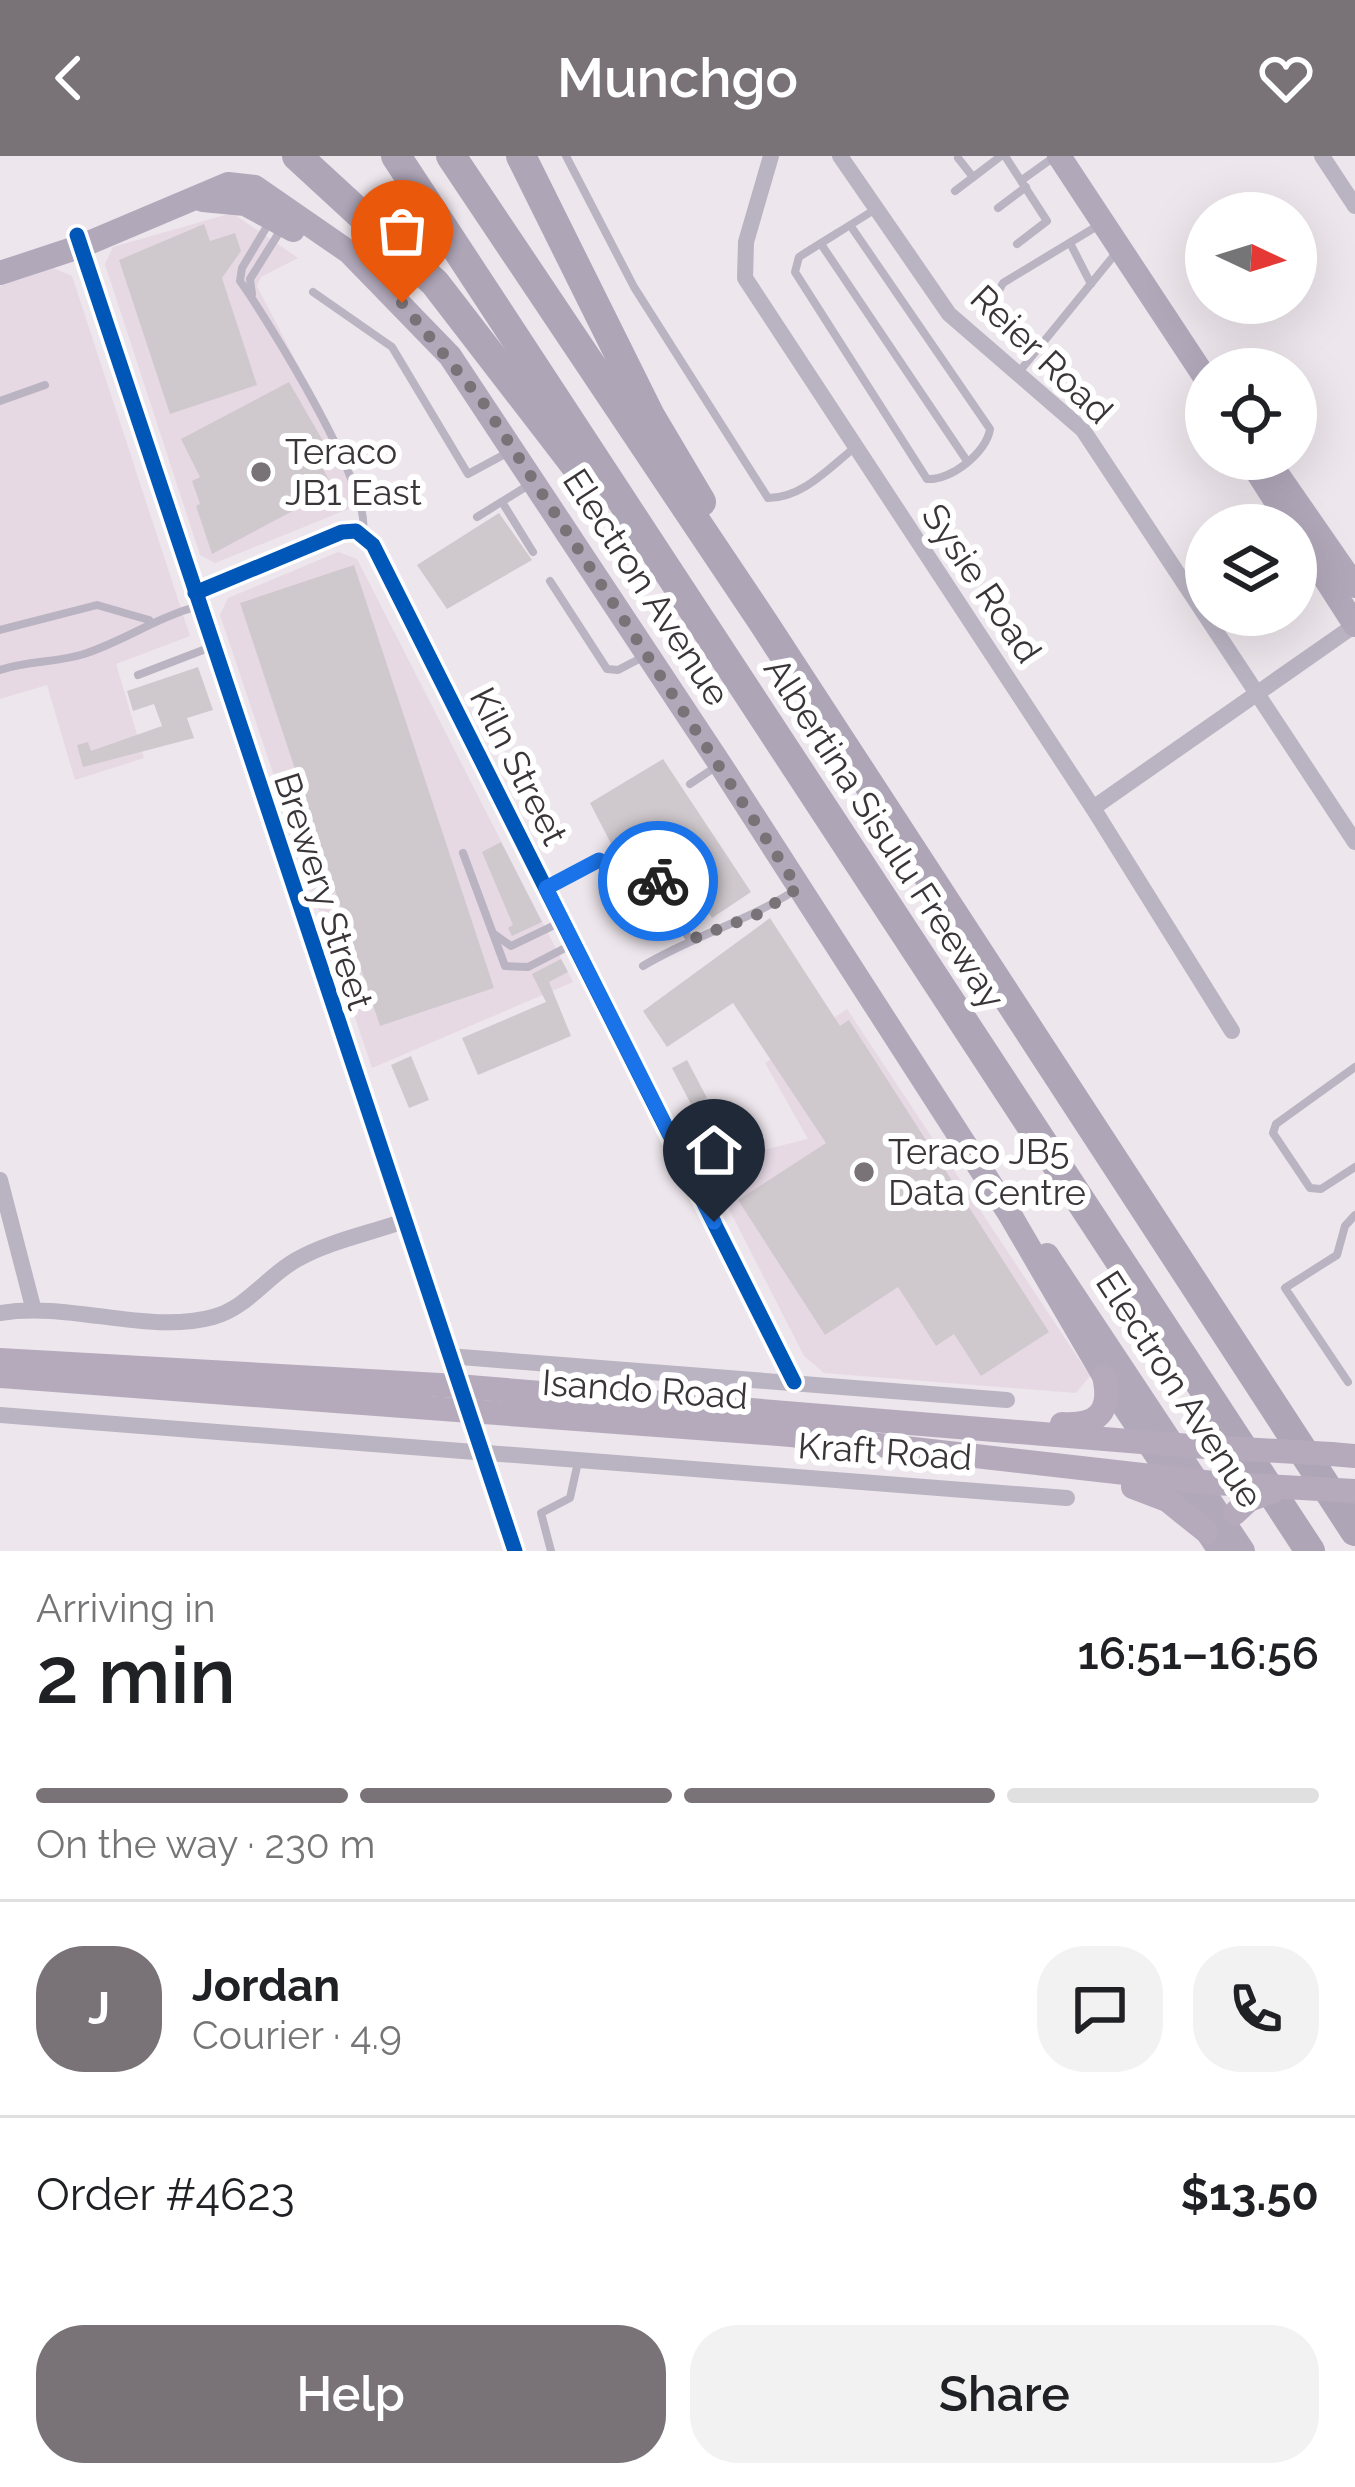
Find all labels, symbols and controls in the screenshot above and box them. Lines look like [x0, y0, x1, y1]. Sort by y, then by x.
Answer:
icon: back [36, 45, 102, 111]
icon: heart [1253, 45, 1319, 111]
text: Munchgo [557, 46, 798, 110]
pin [351, 180, 453, 303]
north arrow [1185, 192, 1317, 324]
map controls [1185, 192, 1317, 636]
icon: bag [369, 198, 435, 264]
street label: Reier Road [963, 276, 1121, 432]
button: locate [1185, 348, 1317, 480]
place label: Teraco JB1 East [285, 430, 422, 513]
marker: Teraco JB1 East [248, 459, 274, 485]
street label: Electron Avenue [555, 461, 739, 713]
street label: Sysie Road [914, 496, 1050, 670]
button: layers [1185, 504, 1317, 636]
street label: Albertina Sisulu Freeway [756, 650, 1014, 1016]
street label: Kiln Street [462, 680, 576, 852]
street label: Brewery Street [266, 767, 382, 1015]
courier [598, 821, 718, 941]
icon: bike [625, 848, 691, 914]
pin [663, 1099, 765, 1222]
icon: home [681, 1117, 747, 1183]
place label: Teraco JB5 Data Centre [888, 1130, 1086, 1213]
marker: Teraco JB5 Data Centre [851, 1159, 877, 1185]
street label: Electron Avenue [1088, 1263, 1272, 1515]
street label: Isando Road [541, 1361, 749, 1417]
street label: Kraft Road [796, 1424, 974, 1478]
text: Arriving in [36, 1585, 216, 1631]
text: 16:51–16:56 [1078, 1627, 1319, 1680]
text: 2 min [36, 1630, 236, 1721]
text: On the way · 230 m [36, 1821, 375, 1867]
button: chat [1037, 1946, 1163, 2072]
button: phone [1193, 1946, 1319, 2072]
text: Jordan [192, 1959, 340, 2012]
text: J [88, 1982, 110, 2035]
text: Courier · 4.9 [192, 2012, 402, 2058]
text: Order #4623 [36, 2168, 295, 2221]
text: $13.50 [1180, 2168, 1319, 2221]
button: Help [36, 2325, 666, 2463]
button: Share [690, 2325, 1319, 2463]

